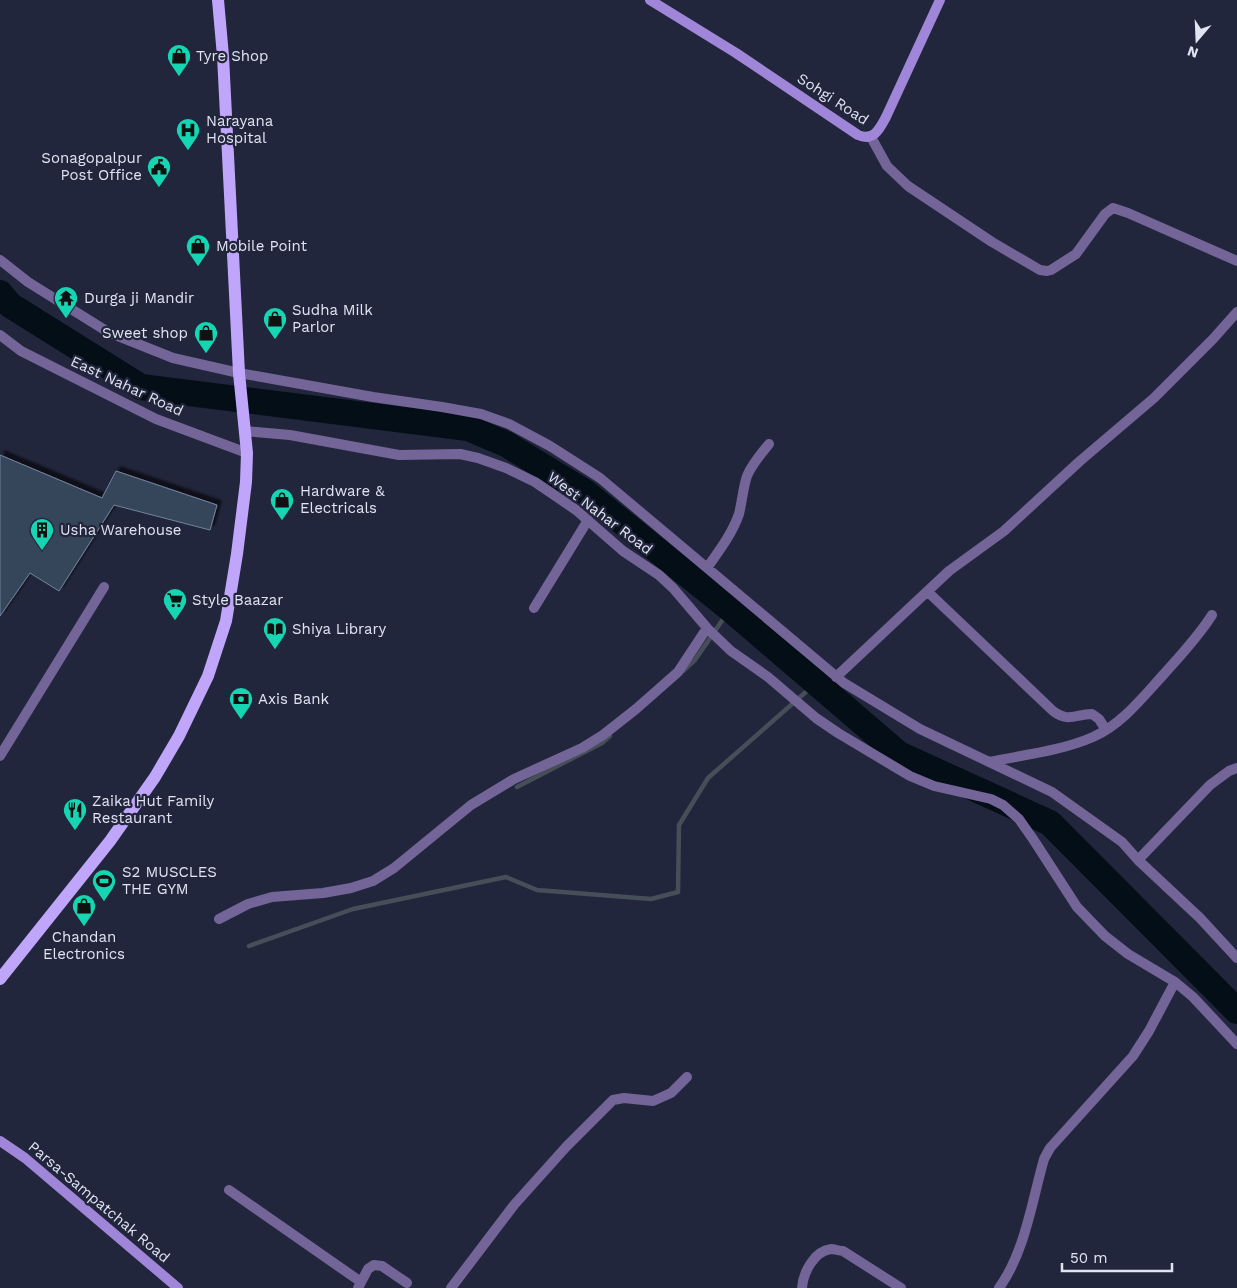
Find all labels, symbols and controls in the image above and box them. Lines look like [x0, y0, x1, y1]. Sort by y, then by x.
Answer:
north arrow [1172, 15, 1222, 65]
shop icon: Tyre Shop [166, 43, 192, 77]
text: N [1185, 43, 1200, 62]
place label: Tyre Shop [196, 47, 269, 65]
street label: Sohgi Road [794, 69, 872, 129]
place label: Narayana Hospital [206, 112, 274, 147]
hospital icon: Narayana Hospital [175, 117, 201, 151]
place label: Sonagopalpur Post Office [41, 149, 142, 184]
public building icon: Sonagopalpur Post Office [146, 154, 172, 188]
shop icon: Mobile Point [185, 233, 211, 267]
place label: Mobile Point [216, 237, 308, 255]
temple icon: Durga ji Mandir [53, 285, 79, 319]
place label: Durga ji Mandir [84, 289, 194, 307]
place label: Sudha Milk Parlor [292, 301, 373, 336]
shop icon: Sudha Milk Parlor [262, 306, 288, 340]
shop icon: Sweet shop [193, 320, 219, 354]
place label: Sweet shop [102, 324, 188, 342]
street label: East Nahar Road [68, 352, 186, 420]
street label: West Nahar Road [544, 468, 656, 558]
place label: Hardware & Electricals [300, 482, 385, 517]
shop icon: Hardware & Electricals [269, 487, 295, 521]
building icon: Usha Warehouse [29, 517, 55, 551]
place label: Usha Warehouse [60, 521, 182, 539]
supermarket icon: Style Baazar [162, 587, 188, 621]
place label: Style Baazar [192, 591, 283, 609]
library icon: Shiya Library [262, 616, 288, 650]
place label: Shiya Library [292, 620, 387, 638]
bank icon: Axis Bank [228, 686, 254, 720]
place label: Axis Bank [258, 690, 329, 708]
place label: Zaika Hut Family Restaurant [92, 792, 214, 827]
restaurant icon: Zaika Hut Family Restaurant [62, 797, 88, 831]
place label: S2 MUSCLES THE GYM [122, 863, 217, 898]
sports icon: S2 MUSCLES THE GYM [91, 868, 117, 902]
shop icon: Chandan Electronics [71, 893, 97, 927]
place label: Chandan Electronics [43, 928, 125, 963]
street label: Parsa-Sampatchak Road [25, 1138, 173, 1266]
scale bar [1062, 1240, 1172, 1272]
text: 50 m [1070, 1249, 1107, 1267]

